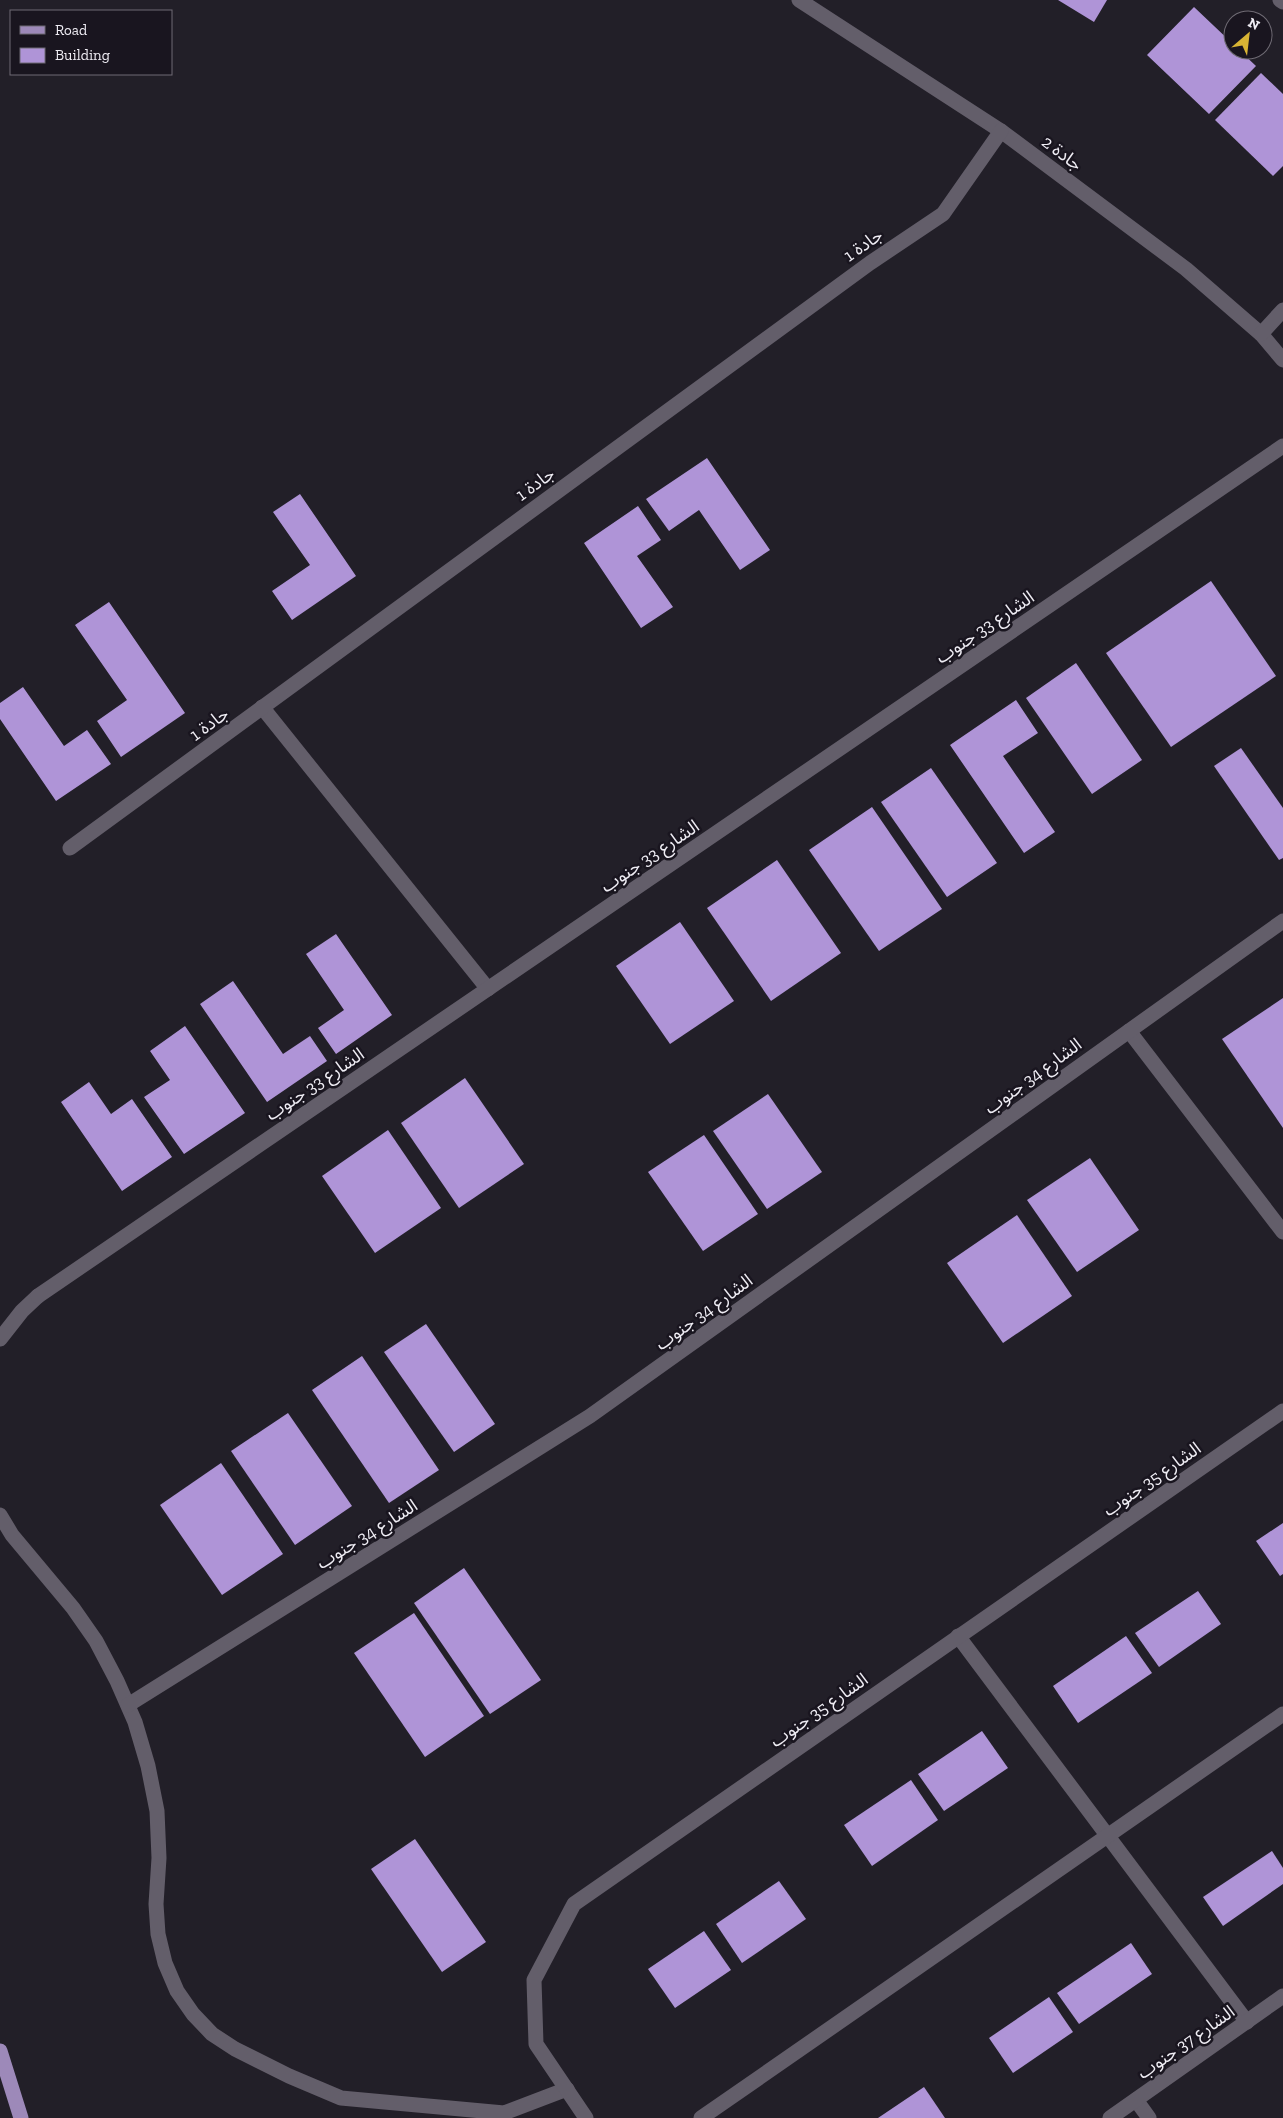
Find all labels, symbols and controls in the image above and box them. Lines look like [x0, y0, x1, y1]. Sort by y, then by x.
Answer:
legend [10, 10, 172, 75]
north arrow [1223, 10, 1273, 60]
text: N [1245, 14, 1263, 34]
text: Road [55, 21, 88, 39]
text: Building [55, 46, 110, 64]
street label: جادة 2 [1037, 131, 1087, 175]
street label: جادة 1 [839, 224, 887, 266]
street label: جادة 1 [511, 463, 559, 505]
street label: الشارع 33 جنوب [932, 586, 1040, 671]
street label: جادة 1 [185, 703, 233, 745]
street label: الشارع 33 جنوب [597, 815, 705, 900]
street label: الشارع 34 جنوب [980, 1033, 1088, 1121]
street label: الشارع 33 جنوب [262, 1043, 370, 1128]
street label: الشارع 34 جنوب [651, 1269, 759, 1357]
street label: الشارع 35 جنوب [1099, 1437, 1207, 1523]
street label: الشارع 34 جنوب [312, 1494, 423, 1576]
street label: الشارع 35 جنوب [766, 1668, 874, 1754]
street label: الشارع 37 جنوب [1133, 2000, 1241, 2086]

